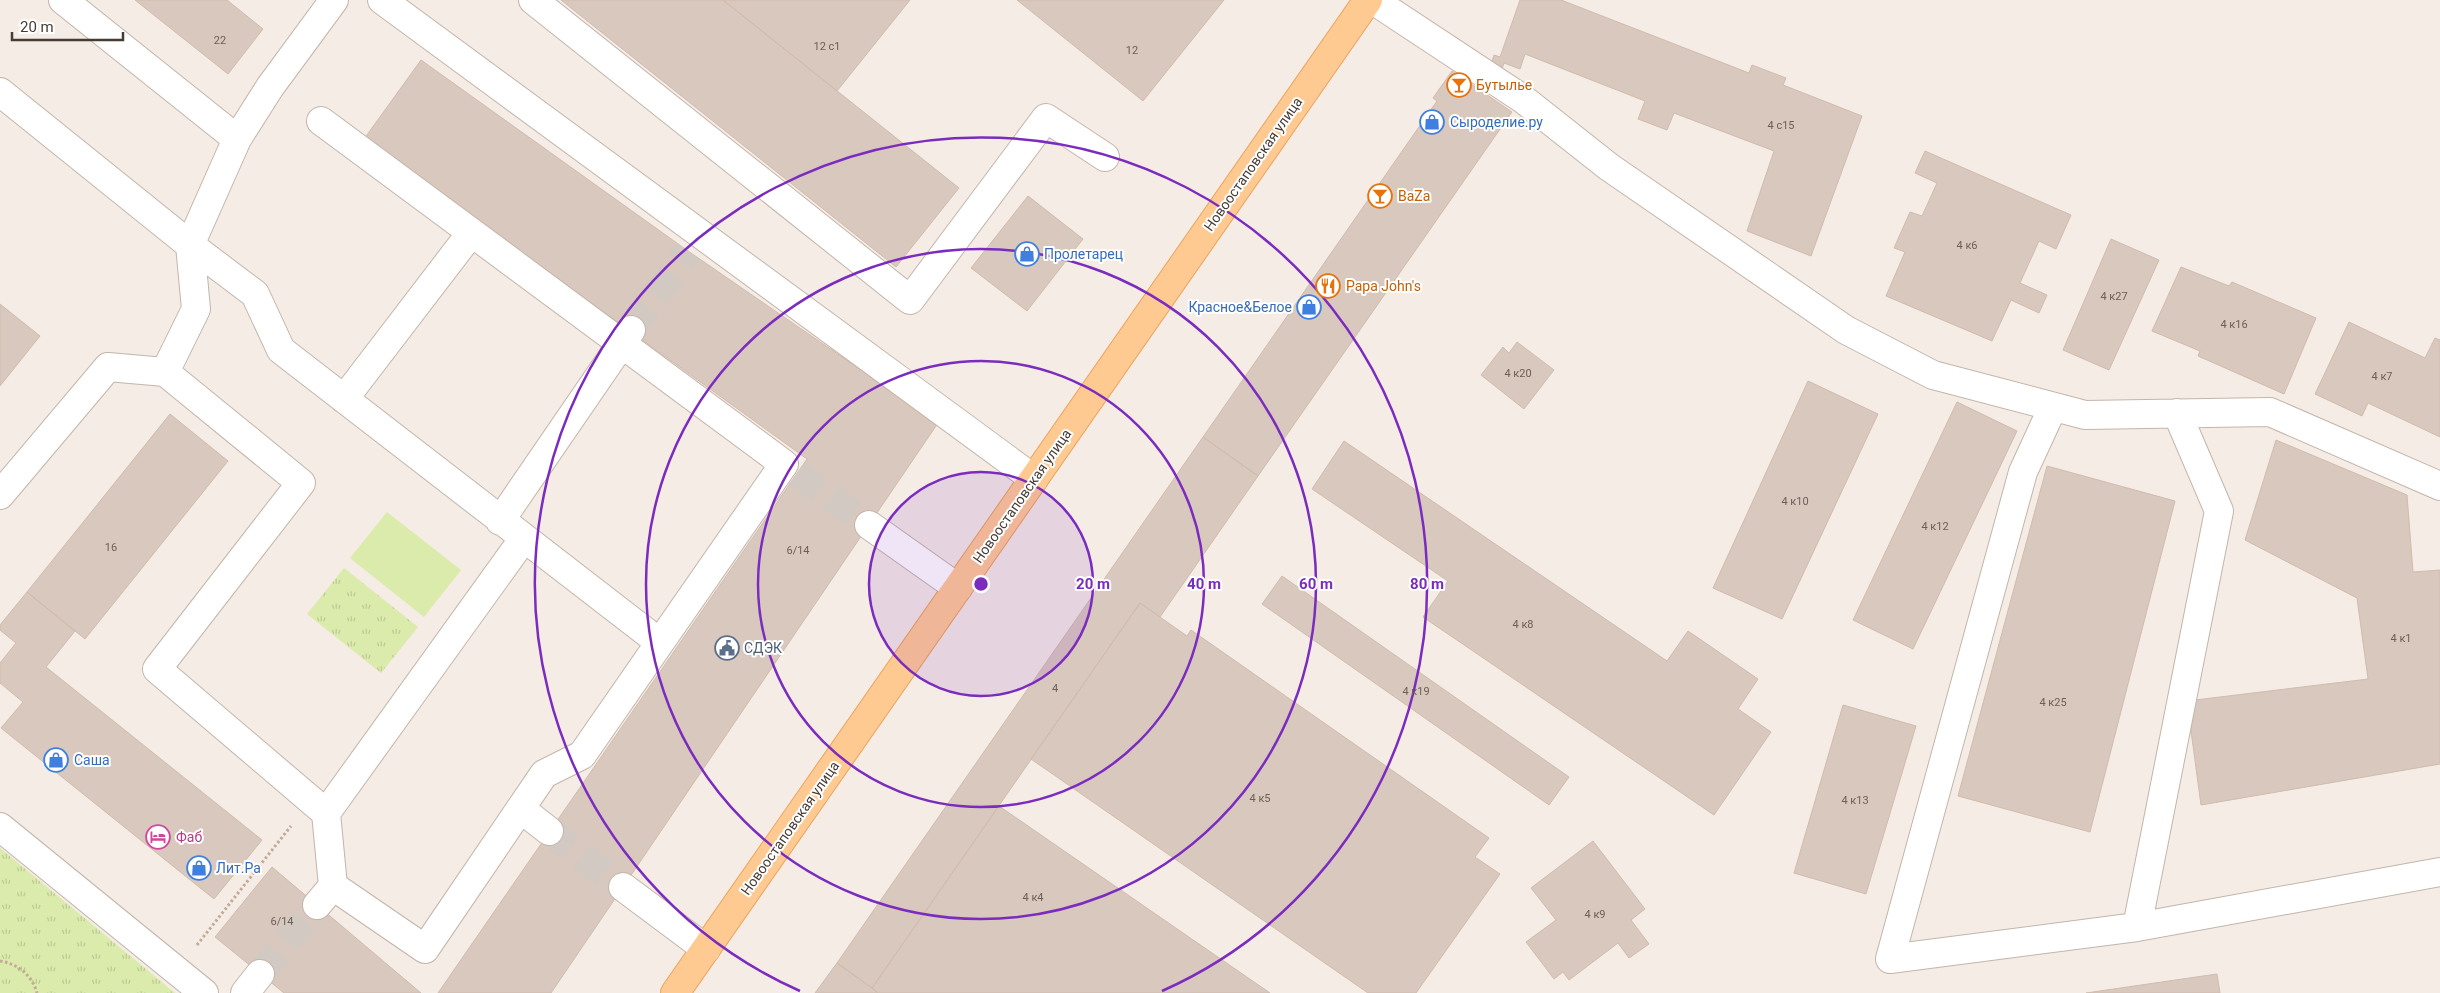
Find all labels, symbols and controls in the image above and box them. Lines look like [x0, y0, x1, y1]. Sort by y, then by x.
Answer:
scale bar [12, 10, 124, 42]
text: 20 m [20, 18, 54, 36]
house number: 22 [214, 34, 226, 47]
house number: 12 с1 [813, 40, 841, 53]
house number: 12 [1126, 44, 1138, 57]
bar icon: Бутылье [1446, 72, 1472, 98]
place label: Бутылье [1476, 77, 1532, 93]
street label: Новоостаповская улица [1201, 94, 1305, 234]
shop icon: Сыроделие.ру [1419, 109, 1445, 135]
place label: Сыроделие.ру [1450, 114, 1543, 130]
house number: 4 с15 [1767, 119, 1795, 132]
bar icon: BaZa [1367, 183, 1393, 209]
place label: BaZa [1398, 188, 1430, 204]
house number: 4 к6 [1956, 239, 1978, 252]
shop icon: Пролетарец [1014, 241, 1040, 267]
place label: Пролетарец [1044, 246, 1123, 262]
restaurant icon: Papa John's [1315, 273, 1341, 299]
place label: Papa John's [1346, 278, 1421, 294]
house number: 4 к27 [2100, 290, 2128, 303]
shop icon: Красное&Белое [1296, 294, 1322, 320]
place label: Красное&Белое [1188, 299, 1292, 315]
house number: 4 к16 [2220, 318, 2248, 331]
house number: 4 к20 [1504, 367, 1532, 380]
house number: 4 к7 [2371, 370, 2393, 383]
street label: Новоостаповская улица [970, 426, 1074, 566]
house number: 4 к10 [1781, 495, 1809, 508]
house number: 4 к12 [1921, 520, 1949, 533]
house number: 16 [105, 541, 117, 554]
house number: 6/14 [786, 544, 810, 557]
centre of rings [972, 575, 990, 593]
text: 20 m [1076, 575, 1110, 593]
text: 40 m [1187, 575, 1221, 593]
text: 60 m [1299, 575, 1333, 593]
text: 80 m [1410, 575, 1444, 593]
house number: 4 к8 [1512, 618, 1534, 631]
house number: 4 к1 [2390, 632, 2412, 645]
public building icon: СДЭК [714, 635, 740, 661]
place label: СДЭК [744, 640, 782, 656]
house number: 4 [1052, 682, 1058, 695]
house number: 4 к19 [1402, 685, 1430, 698]
house number: 4 к25 [2039, 696, 2067, 709]
shop icon: Саша [43, 747, 69, 773]
place label: Саша [74, 752, 110, 768]
street label: Новоостаповская улица [738, 758, 842, 898]
house number: 4 к5 [1249, 792, 1271, 805]
house number: 4 к13 [1841, 794, 1869, 807]
hotel icon: Фаб [145, 824, 171, 850]
place label: Фаб [176, 829, 202, 845]
shop icon: Лит.Ра [186, 855, 212, 881]
place label: Лит.Ра [216, 860, 261, 876]
house number: 4 к4 [1022, 891, 1044, 904]
house number: 4 к9 [1584, 908, 1606, 921]
house number: 6/14 [270, 915, 294, 928]

